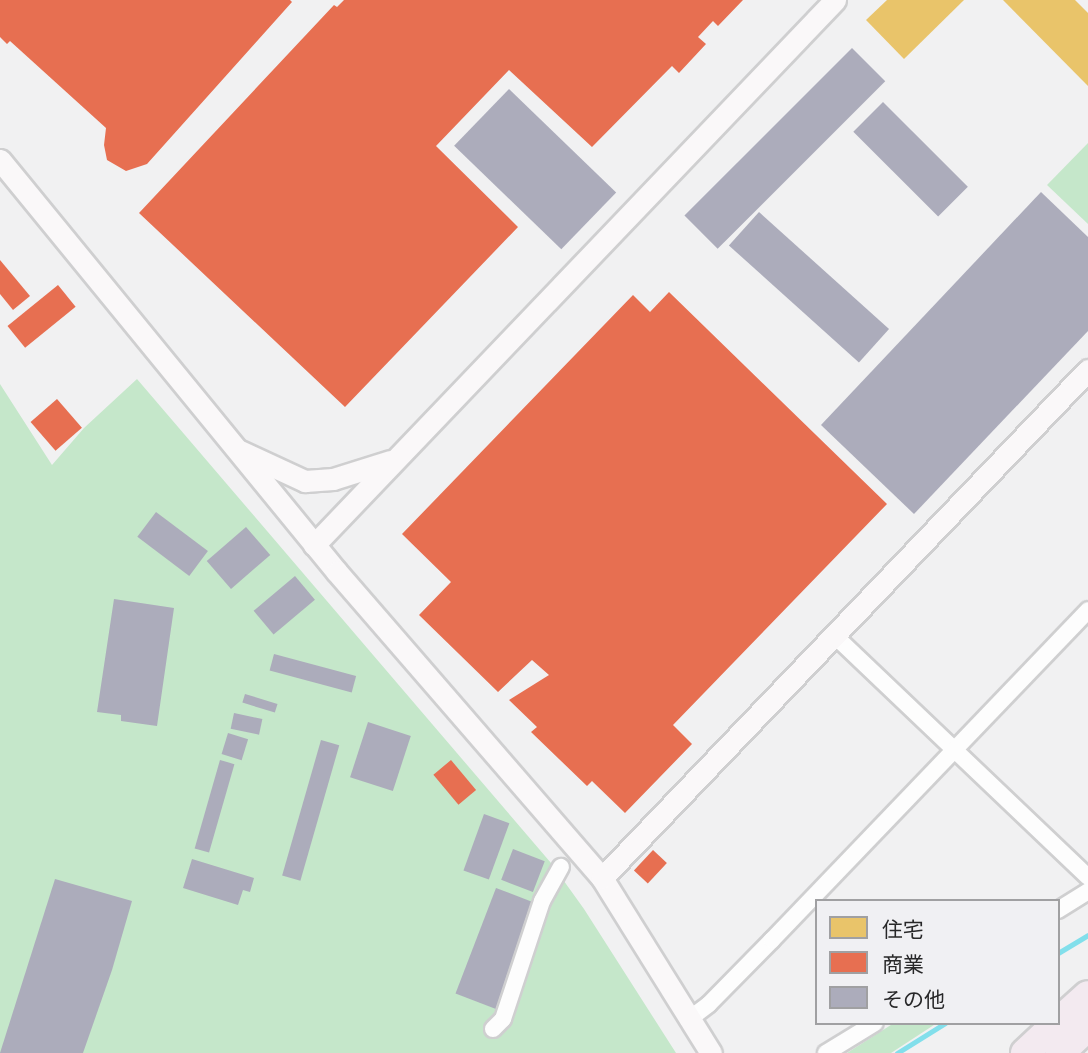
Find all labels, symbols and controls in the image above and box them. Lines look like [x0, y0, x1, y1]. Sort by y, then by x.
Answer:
legend [815, 899, 1060, 1025]
text: 住宅 [882, 916, 924, 942]
text: 商業 [882, 951, 924, 977]
text: その他 [882, 986, 945, 1012]

